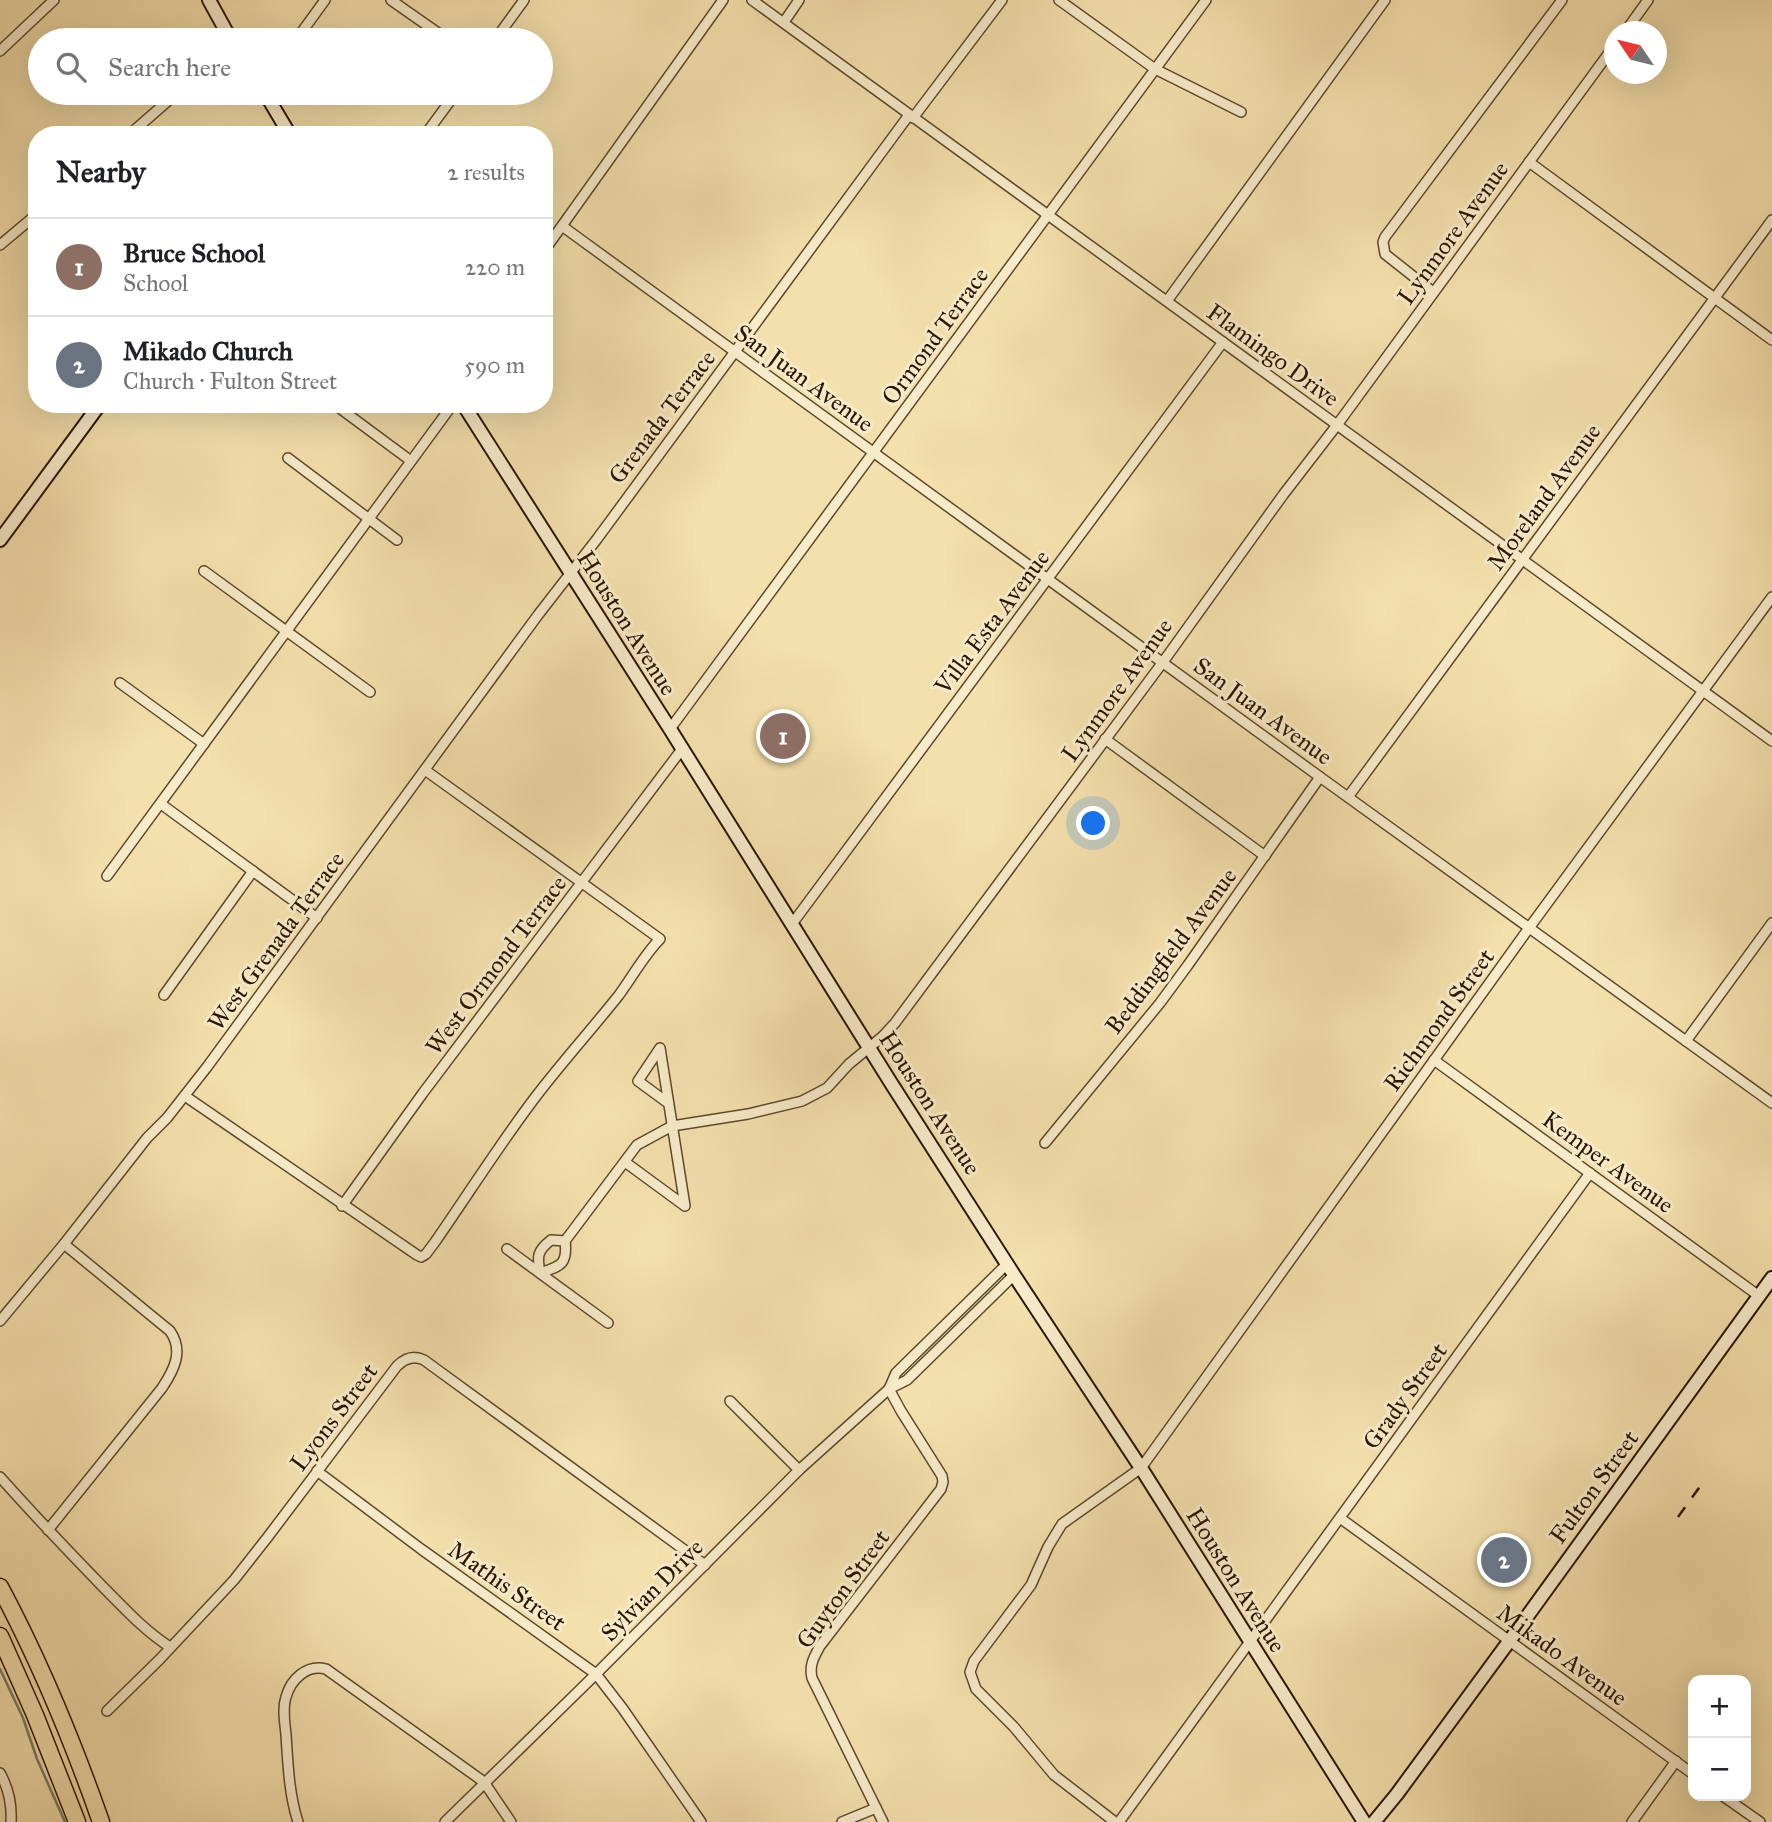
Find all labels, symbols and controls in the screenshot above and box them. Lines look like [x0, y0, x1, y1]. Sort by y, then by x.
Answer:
north arrow [1604, 21, 1667, 84]
search box [28, 28, 553, 105]
icon: search [52, 48, 90, 86]
text: Search here [108, 51, 231, 83]
text: Nearby [56, 154, 146, 190]
street label: Lynmore Avenue [1391, 155, 1515, 311]
text: 2 results [447, 158, 525, 186]
text: Bruce School [123, 237, 265, 269]
text: 1 [74, 253, 84, 281]
text: 220 m [465, 253, 525, 281]
street label: Ormond Terrace [875, 261, 995, 411]
text: School [123, 269, 188, 297]
street label: Flamingo Drive [1201, 297, 1345, 413]
street label: San Juan Avenue [729, 318, 879, 438]
text: Mikado Church [123, 335, 293, 367]
street label: Grenada Terrace [602, 344, 722, 490]
text: 2 [73, 351, 85, 379]
text: 590 m [464, 351, 525, 379]
text: Church · Fulton Street [123, 367, 337, 395]
street label: Moreland Avenue [1481, 418, 1607, 576]
street label: Villa Esta Avenue [927, 544, 1056, 701]
street label: Houston Avenue [570, 545, 684, 701]
street label: Lynmore Avenue [1055, 612, 1179, 768]
street label: San Juan Avenue [1188, 651, 1338, 771]
pin: 1 [760, 710, 806, 762]
your location [1076, 806, 1110, 840]
street label: West Grenada Terrace [201, 846, 351, 1036]
street label: Beddingfield Avenue [1099, 862, 1243, 1040]
street label: West Ormond Terrace [419, 869, 573, 1061]
street label: Richmond Street [1377, 942, 1501, 1097]
street label: Houston Avenue [872, 1026, 988, 1180]
street label: Kemper Avenue [1536, 1104, 1680, 1220]
street label: Grady Street [1356, 1336, 1454, 1455]
street label: Lyons Street [284, 1357, 385, 1477]
street label: Fulton Street [1543, 1424, 1646, 1550]
street label: Houston Avenue [1179, 1502, 1293, 1658]
street label: Guyton Street [790, 1523, 897, 1654]
street label: Sylvian Drive [594, 1532, 710, 1648]
street label: Mathis Street [442, 1534, 572, 1638]
pin: 2 [1481, 1534, 1527, 1586]
street label: Mikado Avenue [1491, 1598, 1633, 1712]
map controls [1688, 1675, 1751, 1801]
button: + [1688, 1675, 1751, 1738]
button: − [1688, 1738, 1751, 1801]

